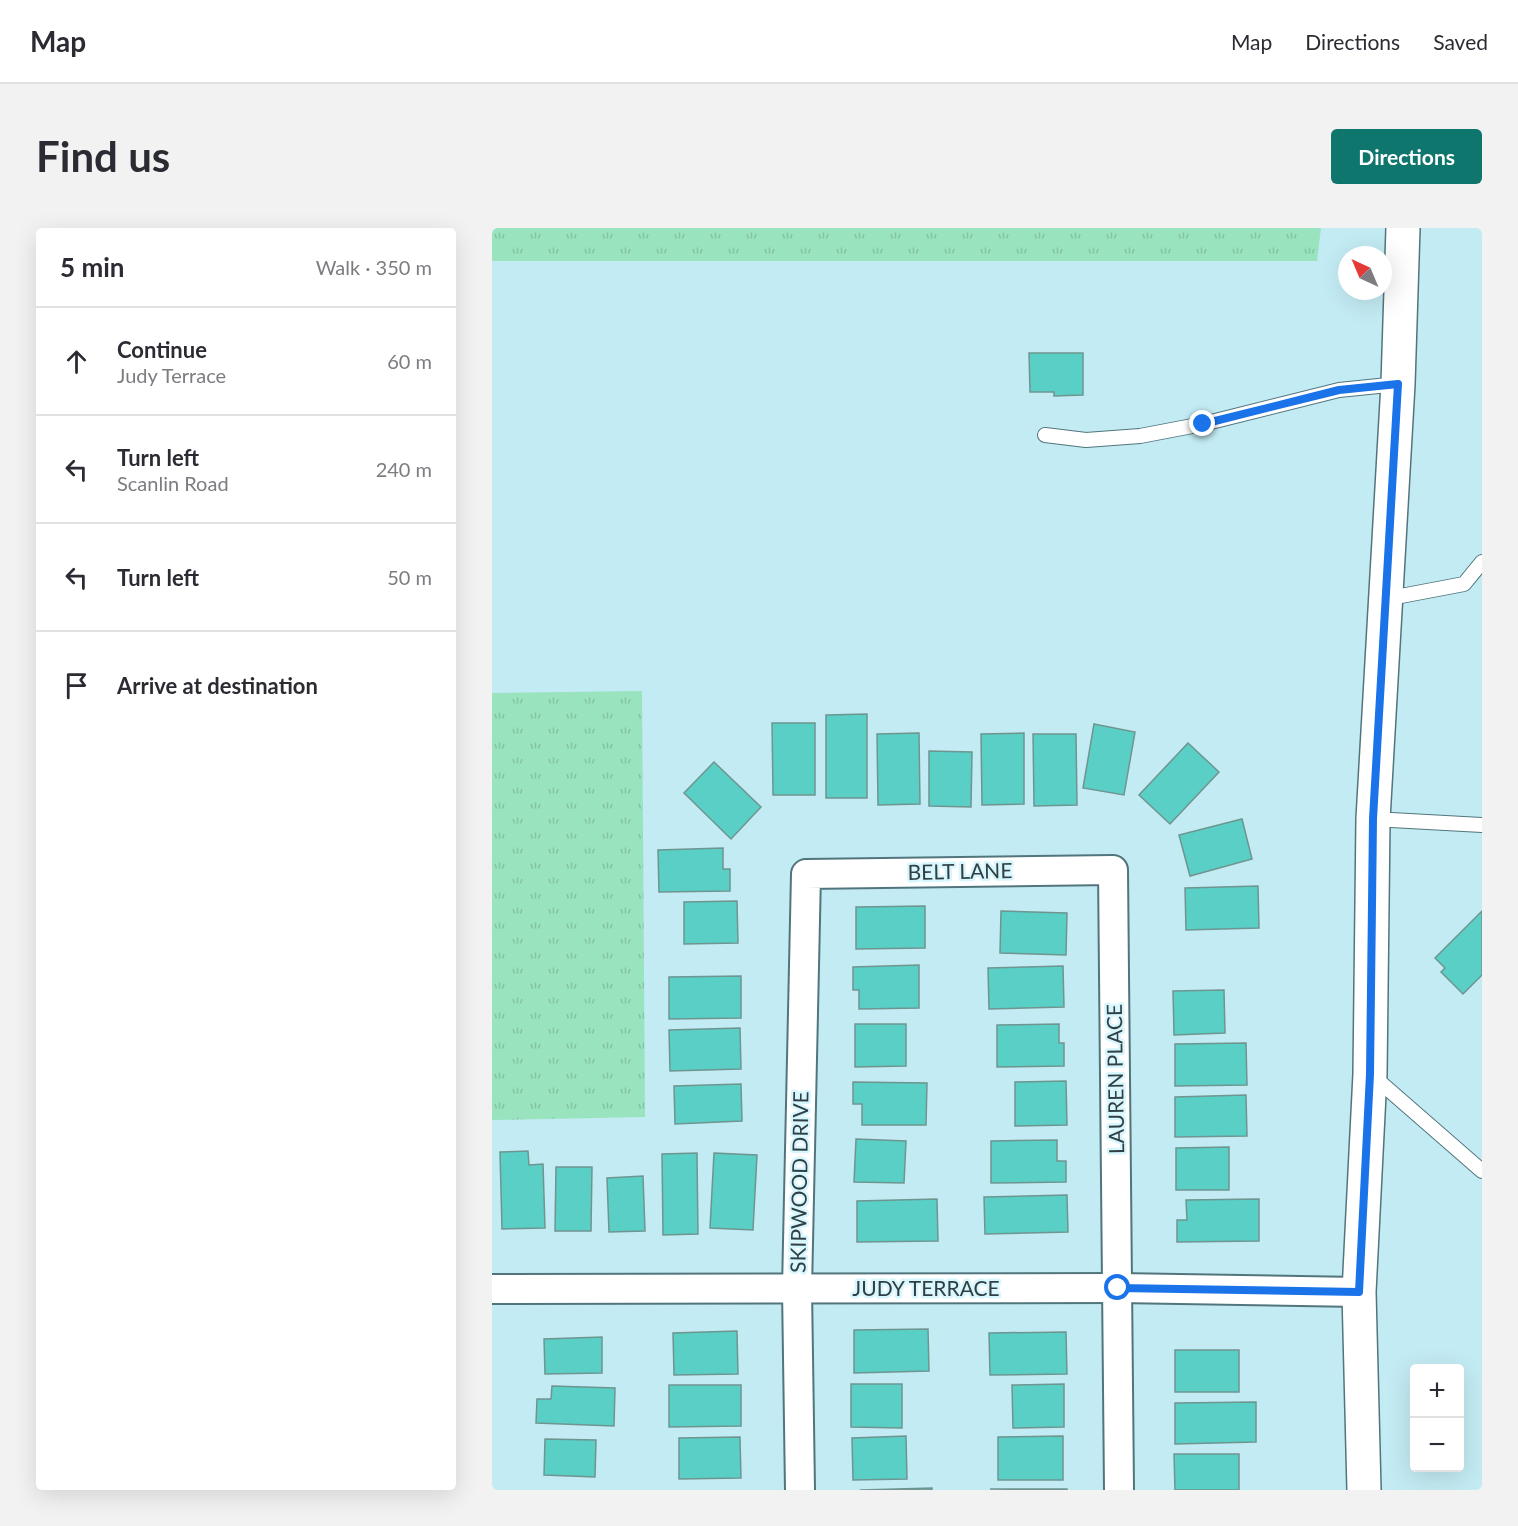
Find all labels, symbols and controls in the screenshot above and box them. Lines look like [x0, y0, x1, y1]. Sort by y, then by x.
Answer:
text: Map [30, 24, 86, 58]
text: Map [1231, 29, 1272, 54]
text: Directions [1305, 29, 1400, 54]
text: Saved [1433, 29, 1488, 54]
button: Directions [1331, 129, 1482, 184]
text: Find us [36, 131, 170, 181]
north arrow [1338, 246, 1392, 300]
text: 5 min [60, 251, 124, 283]
text: Walk · 350 m [316, 255, 432, 279]
text: Continue [117, 336, 207, 363]
icon: ahead [60, 345, 93, 378]
text: 60 m [387, 349, 432, 373]
text: Judy Terrace [117, 363, 226, 387]
route end [1189, 410, 1215, 436]
text: Turn left [117, 444, 199, 471]
icon: left [60, 453, 93, 486]
text: 240 m [376, 457, 432, 481]
text: Scanlin Road [117, 471, 229, 495]
icon: left [60, 561, 93, 594]
text: Turn left [117, 564, 199, 591]
text: 50 m [387, 565, 432, 589]
icon: arrive [60, 669, 93, 702]
text: Arrive at destination [117, 672, 318, 699]
street label: BELT LANE [907, 857, 1013, 884]
street label: LAUREN PLACE [1101, 1004, 1128, 1154]
street label: SKIPWOOD DRIVE [784, 1091, 813, 1273]
route start [1104, 1274, 1130, 1300]
street label: JUDY TERRACE [852, 1275, 1000, 1300]
map controls [1410, 1364, 1464, 1472]
button: + [1410, 1364, 1464, 1418]
button: − [1410, 1418, 1464, 1472]

